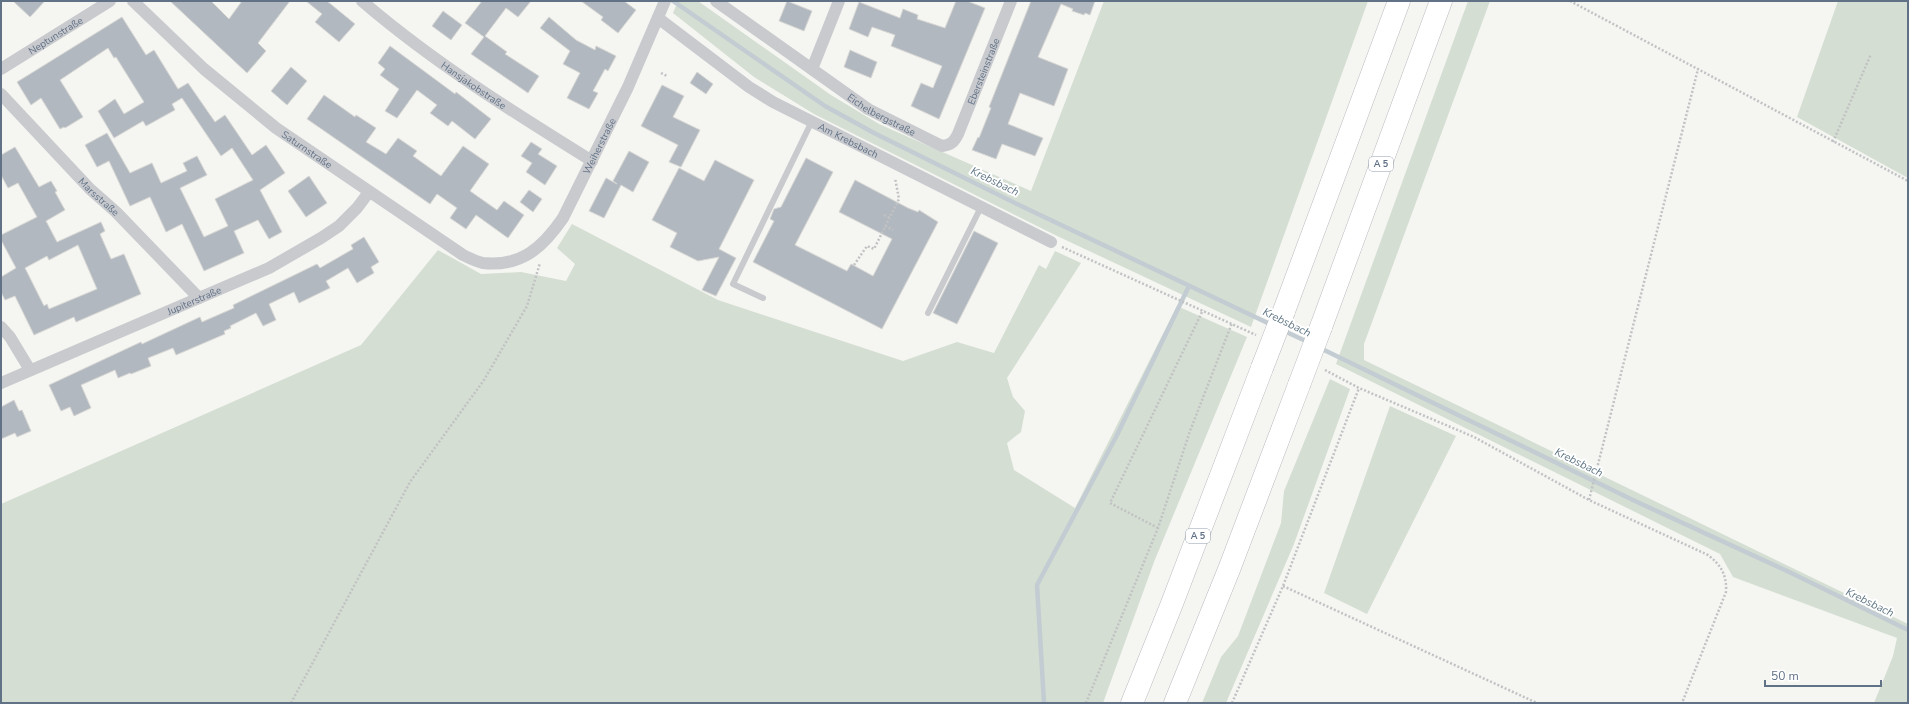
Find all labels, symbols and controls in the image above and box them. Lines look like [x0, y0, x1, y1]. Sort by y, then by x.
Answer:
street label: Neptunstraße [26, 14, 86, 58]
street label: Ebersteinstraße [964, 36, 1004, 107]
street label: Hansjakobstraße [438, 59, 509, 113]
street label: Eichelbergstraße [844, 91, 918, 140]
street label: Weiherstraße [580, 116, 620, 177]
street label: Am Krebsbach [816, 120, 880, 162]
street label: Saturnstraße [278, 128, 335, 172]
road number: A 5 [1369, 157, 1393, 171]
water label: Krebsbach [968, 163, 1021, 200]
street label: Marsstraße [75, 175, 122, 220]
street label: Jupiterstraße [164, 283, 224, 319]
water label: Krebsbach [1260, 304, 1313, 341]
water label: Krebsbach [1552, 444, 1605, 481]
road number: A 5 [1186, 529, 1210, 543]
water label: Krebsbach [1843, 584, 1896, 621]
scale bar [1765, 662, 1881, 688]
text: 50 m [1771, 668, 1799, 684]

